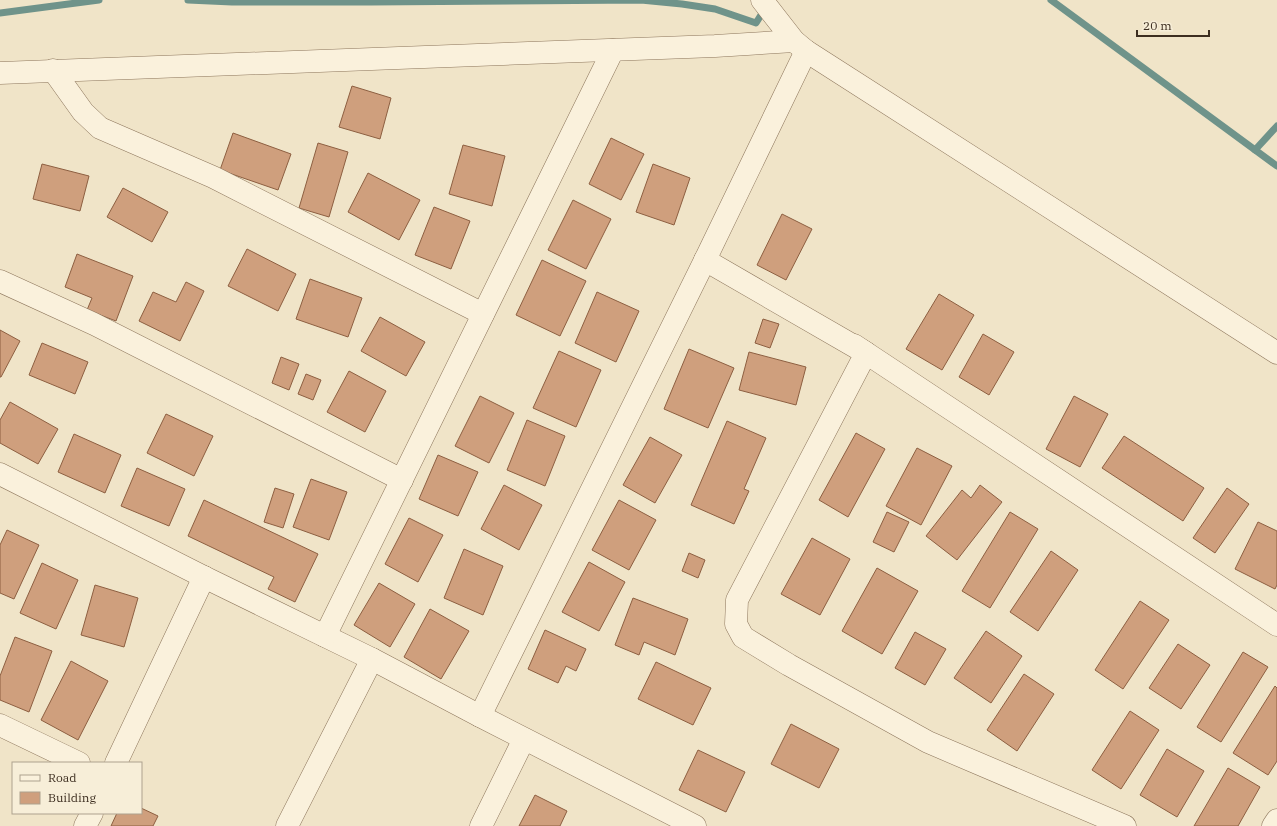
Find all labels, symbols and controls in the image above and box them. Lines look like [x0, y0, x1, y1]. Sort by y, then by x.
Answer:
scale bar [1137, 12, 1209, 38]
text: 20 m [1143, 18, 1172, 33]
legend [12, 762, 142, 814]
text: Road [48, 770, 77, 785]
text: Building [48, 790, 96, 805]

